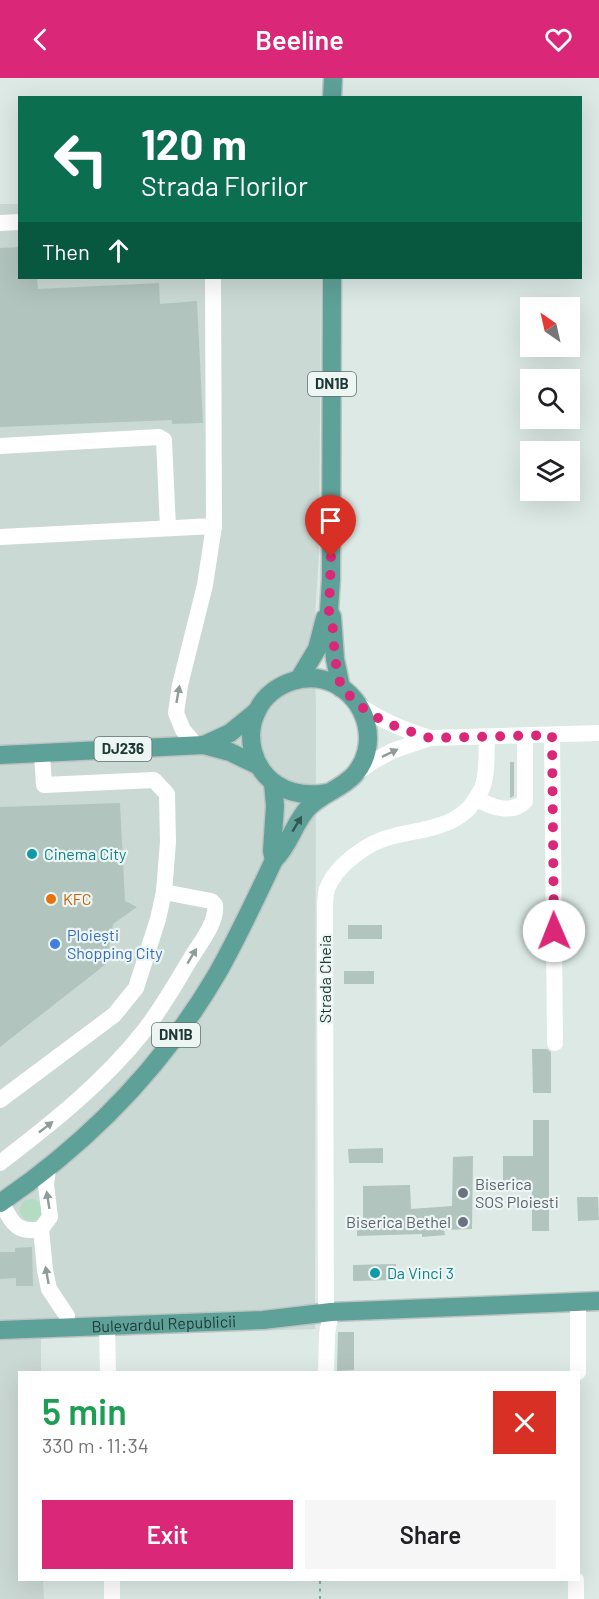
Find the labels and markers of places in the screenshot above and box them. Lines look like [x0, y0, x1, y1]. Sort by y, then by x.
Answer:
pin [305, 495, 356, 557]
place label: Cinema City [44, 844, 127, 863]
marker: Cinema City [25, 847, 39, 861]
place label: KFC [63, 889, 92, 908]
marker: KFC [44, 892, 58, 906]
place label: Ploiești Shopping City [67, 925, 163, 962]
marker: Ploiești Shopping City [48, 937, 62, 951]
place label: Biserica SOS Ploiesti [475, 1174, 559, 1211]
marker: Biserica SOS Ploiesti [456, 1186, 470, 1200]
place label: Biserica Bethel [346, 1212, 451, 1231]
marker: Biserica Bethel [456, 1215, 470, 1229]
place label: Da Vinci 3 [387, 1263, 454, 1282]
marker: Da Vinci 3 [368, 1266, 382, 1280]

